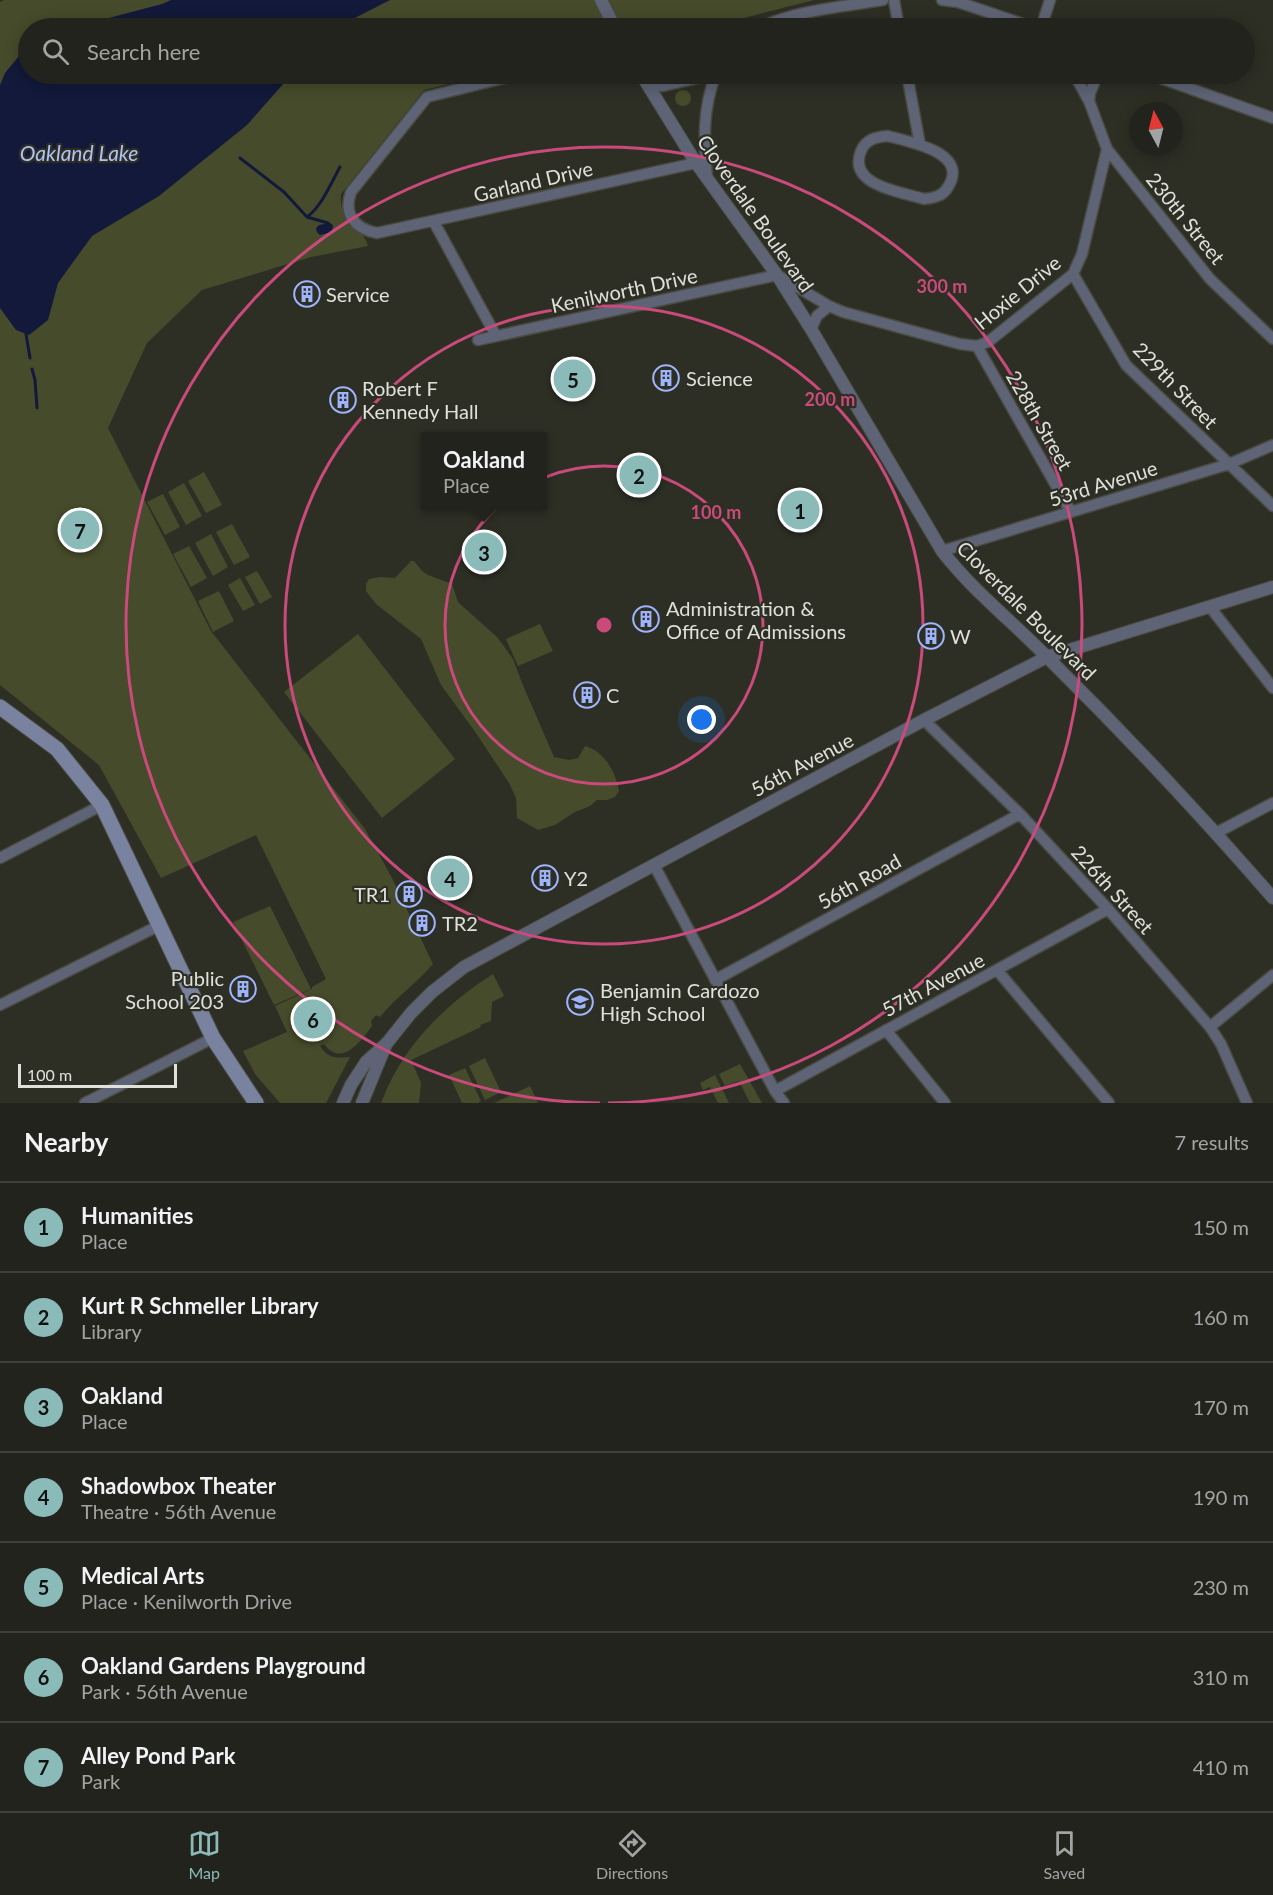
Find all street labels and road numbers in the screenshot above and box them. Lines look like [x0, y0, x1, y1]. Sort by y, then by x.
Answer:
street label: Cloverdale Boulevard [693, 130, 819, 296]
street label: Garland Drive [471, 156, 595, 206]
street label: 230th Street [1142, 167, 1230, 269]
street label: Hoxie Drive [969, 250, 1065, 334]
street label: Kenilworth Drive [549, 263, 699, 317]
street label: 229th Street [1129, 337, 1223, 433]
street label: 228th Street [1002, 366, 1078, 474]
street label: 53rd Avenue [1046, 455, 1160, 511]
street label: Cloverdale Boulevard [953, 536, 1101, 684]
street label: 56th Avenue [747, 727, 857, 801]
street label: 226th Street [1067, 840, 1159, 938]
street label: 56th Road [813, 848, 905, 914]
street label: 57th Avenue [878, 947, 988, 1021]

